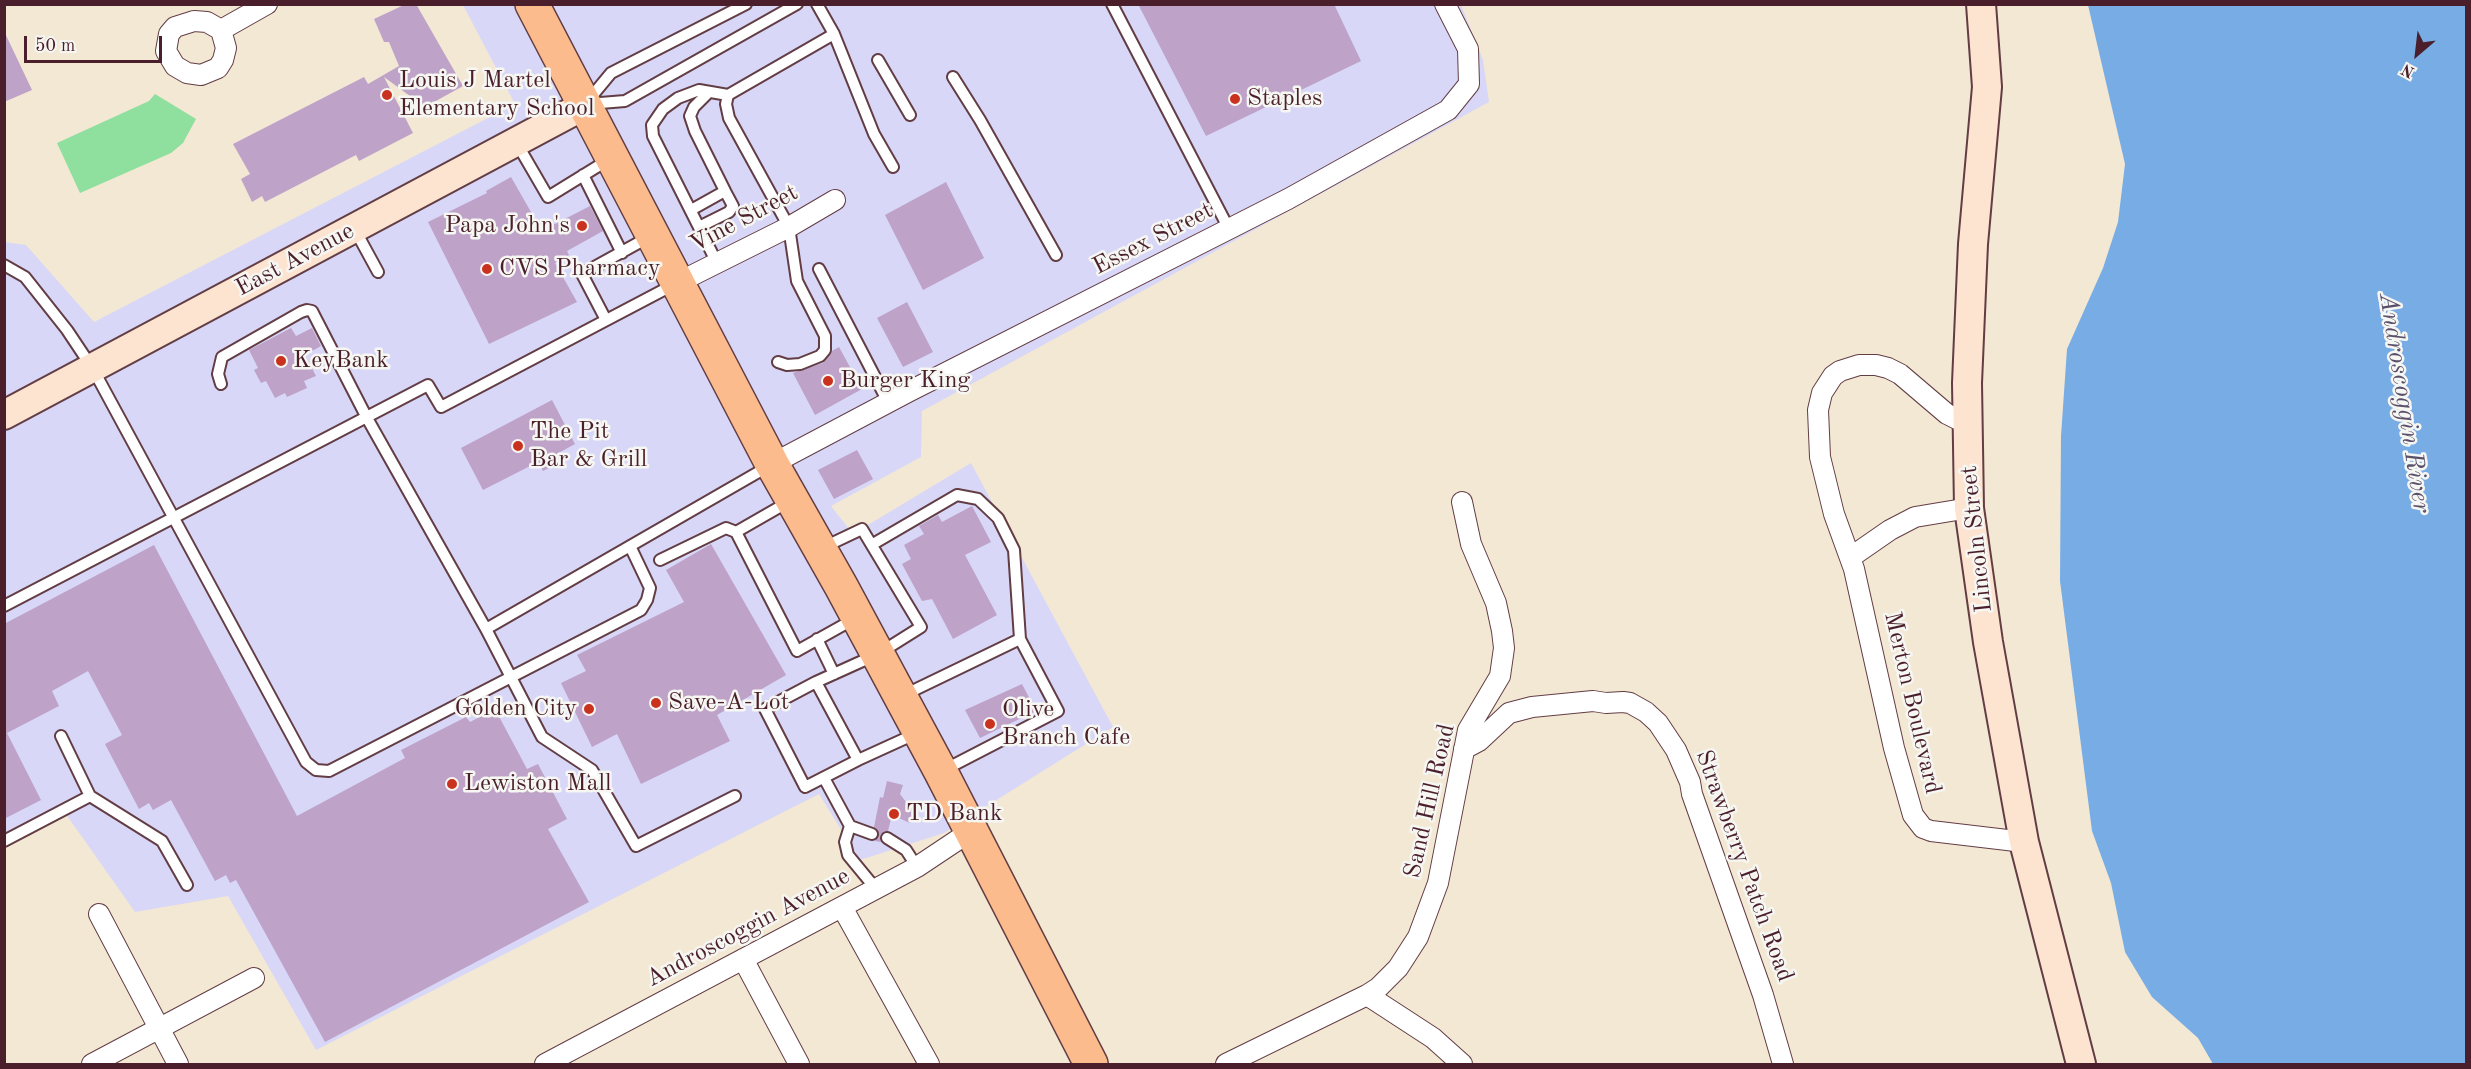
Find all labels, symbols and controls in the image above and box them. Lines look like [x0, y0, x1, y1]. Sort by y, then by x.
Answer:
scale bar [27, 24, 165, 62]
north arrow [2387, 24, 2447, 84]
text: 50 m [35, 37, 75, 55]
text: N [2399, 60, 2418, 80]
place label: Louis J Martel Elementary School [399, 67, 594, 123]
place label: Staples [1247, 85, 1323, 113]
marker: Louis J Martel Elementary School [380, 88, 394, 102]
marker: Staples [1228, 92, 1242, 106]
street label: Vine Street [685, 179, 803, 259]
street label: Essex Street [1088, 196, 1218, 282]
place label: Papa John's [445, 212, 570, 240]
street label: East Avenue [231, 217, 359, 303]
marker: Papa John's [575, 219, 589, 233]
place label: CVS Pharmacy [499, 255, 660, 283]
marker: CVS Pharmacy [480, 262, 494, 276]
water label: Androscoggin River [2371, 291, 2437, 515]
place label: KeyBank [293, 347, 389, 375]
marker: KeyBank [274, 354, 288, 368]
place label: Burger King [840, 367, 970, 395]
marker: Burger King [821, 374, 835, 388]
place label: The Pit Bar & Grill [530, 418, 647, 474]
marker: The Pit Bar & Grill [511, 439, 525, 453]
street label: Lincoln Street [1955, 464, 1999, 614]
street label: Merton Boulevard [1877, 609, 1947, 797]
place label: Save-A-Lot [668, 689, 789, 717]
place label: Golden City [454, 695, 577, 723]
marker: Save-A-Lot [649, 696, 663, 710]
place label: Olive Branch Cafe [1002, 696, 1130, 752]
marker: Golden City [582, 702, 596, 716]
marker: Olive Branch Cafe [983, 717, 997, 731]
street label: Sand Hill Road [1398, 721, 1462, 881]
street label: Strawberry Patch Road [1689, 746, 1799, 986]
place label: Lewiston Mall [464, 770, 612, 798]
marker: Lewiston Mall [445, 777, 459, 791]
place label: TD Bank [906, 800, 1002, 828]
marker: TD Bank [887, 807, 901, 821]
street label: Androscoggin Avenue [641, 862, 855, 994]

